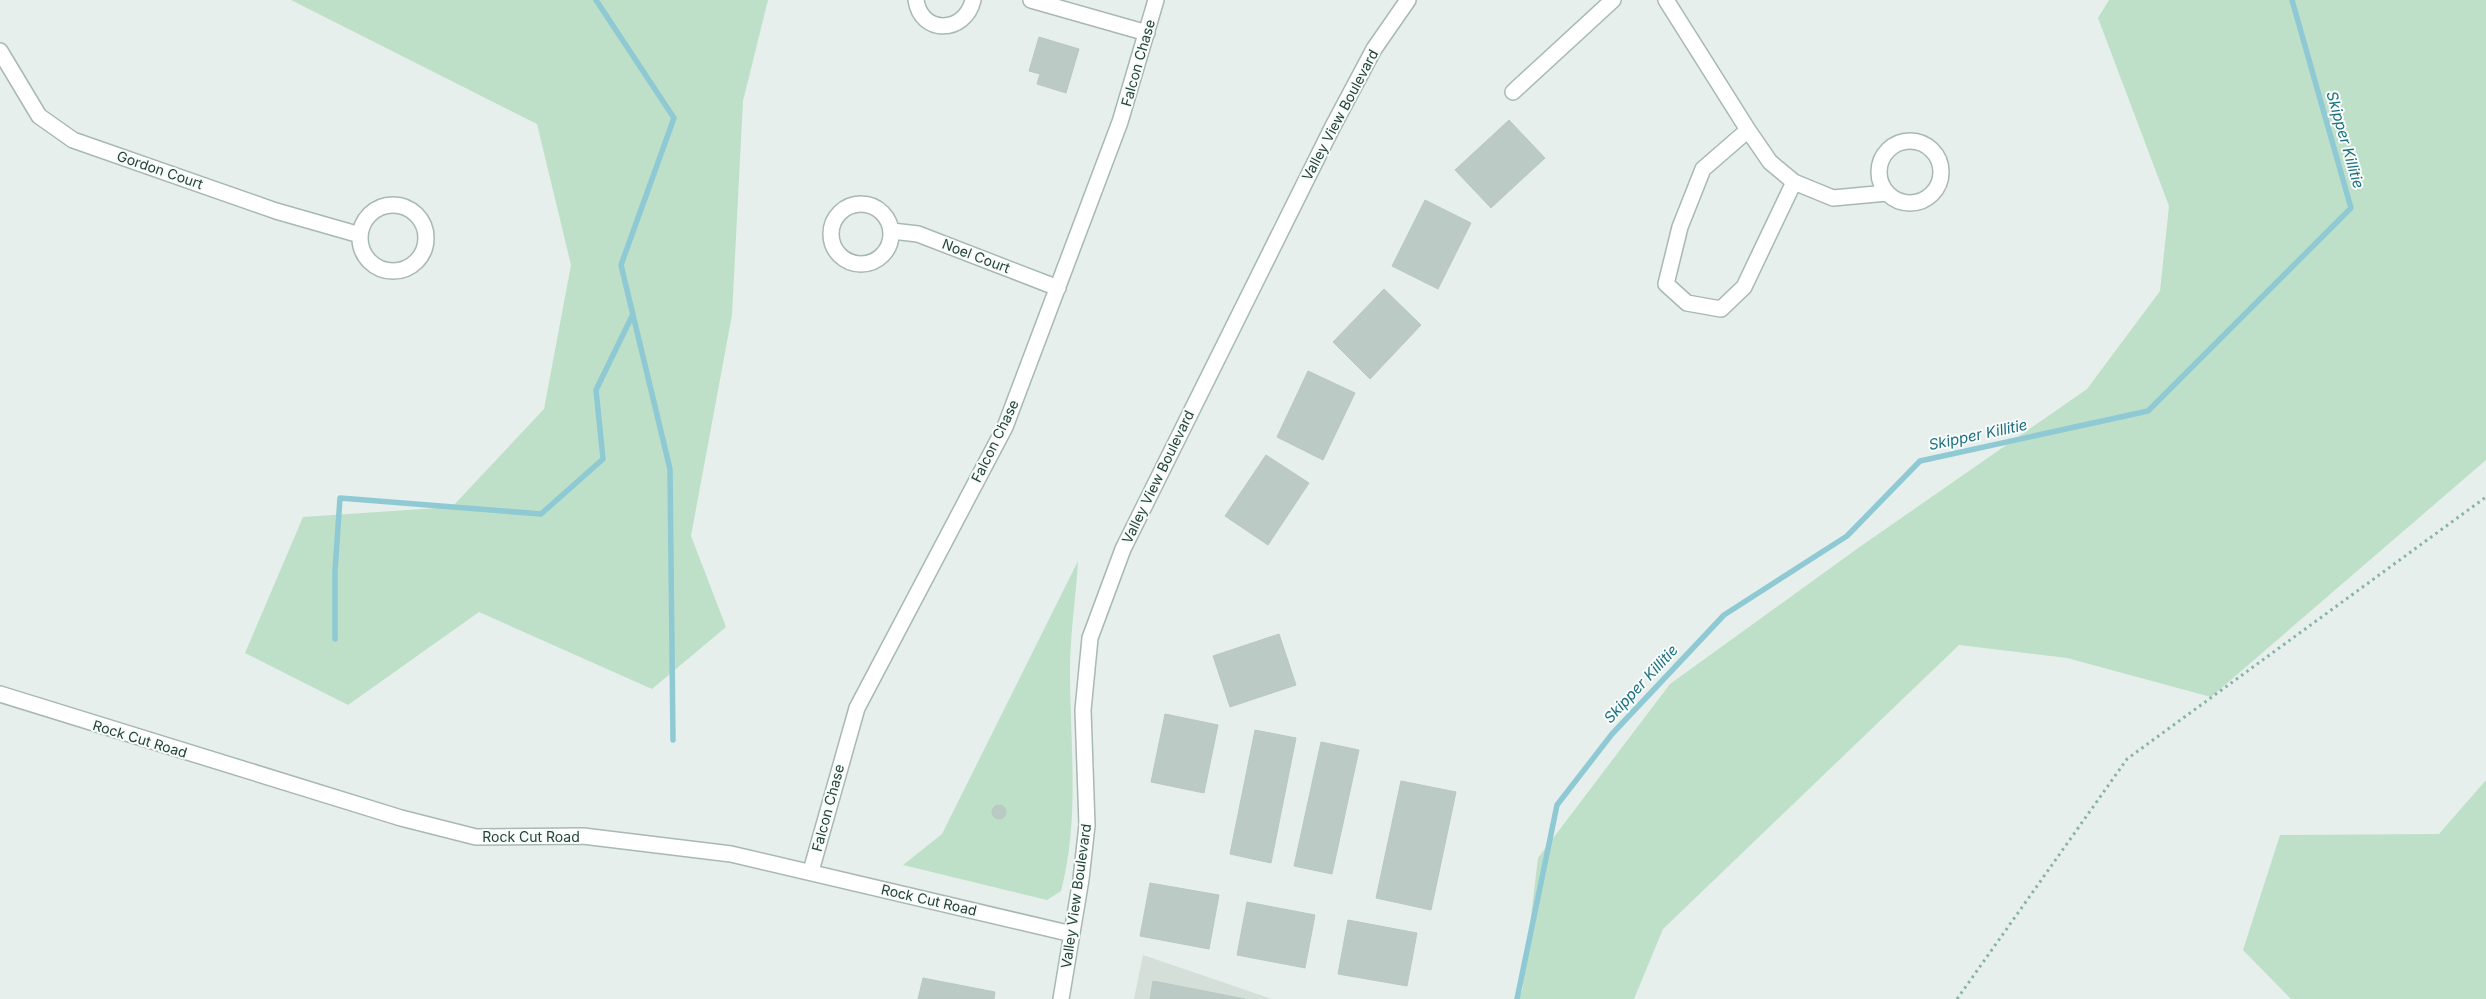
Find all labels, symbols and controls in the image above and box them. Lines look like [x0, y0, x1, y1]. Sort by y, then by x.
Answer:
street label: Falcon Chase [1117, 17, 1158, 108]
street label: Valley View Boulevard [1298, 46, 1381, 183]
water label: Skipper Killitie [2323, 89, 2368, 191]
street label: Gordon Court [115, 147, 206, 192]
street label: Noel Court [940, 235, 1013, 276]
street label: Falcon Chase [967, 397, 1022, 485]
street label: Valley View Boulevard [1118, 407, 1197, 546]
water label: Skipper Killitie [1927, 415, 2029, 454]
water label: Skipper Killitie [1599, 640, 1682, 727]
street label: Rock Cut Road [91, 716, 189, 761]
street label: Falcon Chase [808, 762, 847, 853]
street label: Valley View Boulevard [1057, 822, 1094, 969]
street label: Rock Cut Road [482, 828, 580, 845]
street label: Rock Cut Road [880, 880, 979, 919]

